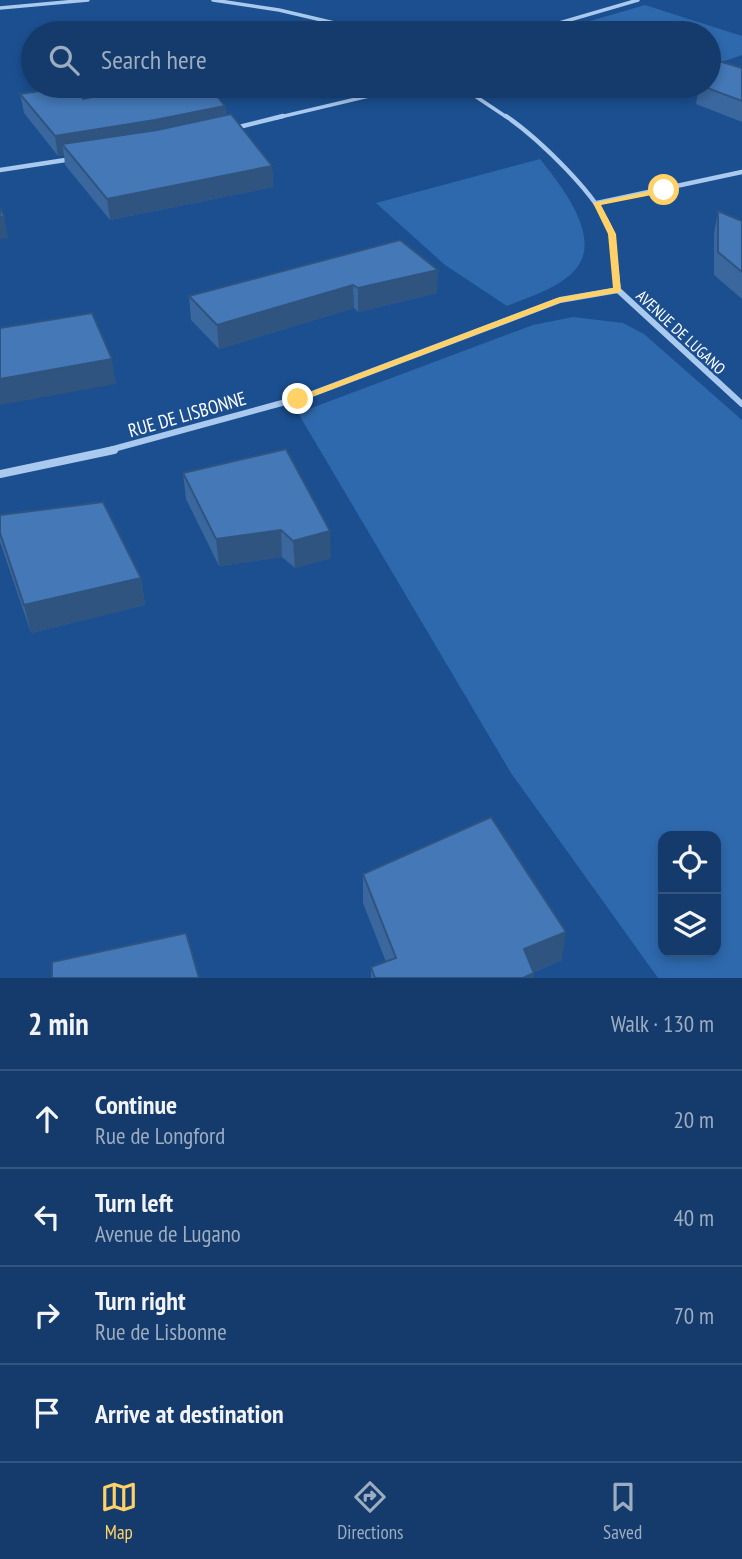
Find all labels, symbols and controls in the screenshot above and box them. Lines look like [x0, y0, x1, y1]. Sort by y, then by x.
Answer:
search box [21, 21, 721, 98]
icon: search [45, 41, 83, 79]
text: Search here [101, 43, 207, 76]
route start [648, 174, 679, 205]
street label: AVENUE DE LUGANO [632, 286, 730, 379]
route end [282, 383, 313, 414]
street label: RUE DE LISBONNE [125, 386, 249, 442]
map controls [658, 831, 721, 957]
button: locate [658, 831, 721, 894]
button: layers [658, 894, 721, 957]
text: 2 min [28, 1004, 89, 1043]
text: Walk · 130 m [611, 1009, 714, 1038]
text: Continue [95, 1088, 177, 1121]
icon: ahead [28, 1100, 66, 1138]
text: 20 m [673, 1105, 714, 1134]
text: Rue de Longford [95, 1121, 225, 1150]
text: Turn left [95, 1186, 173, 1219]
icon: left [28, 1198, 66, 1236]
text: 40 m [673, 1203, 714, 1232]
text: Avenue de Lugano [95, 1219, 241, 1248]
text: Turn right [95, 1284, 186, 1317]
icon: right [28, 1296, 66, 1334]
text: 70 m [673, 1301, 714, 1330]
text: Rue de Lisbonne [95, 1317, 227, 1346]
icon: arrive [28, 1394, 66, 1432]
text: Arrive at destination [95, 1397, 284, 1430]
tab: Map [100, 1478, 138, 1544]
tab: Directions [337, 1478, 403, 1544]
tab: Saved [603, 1478, 642, 1544]

